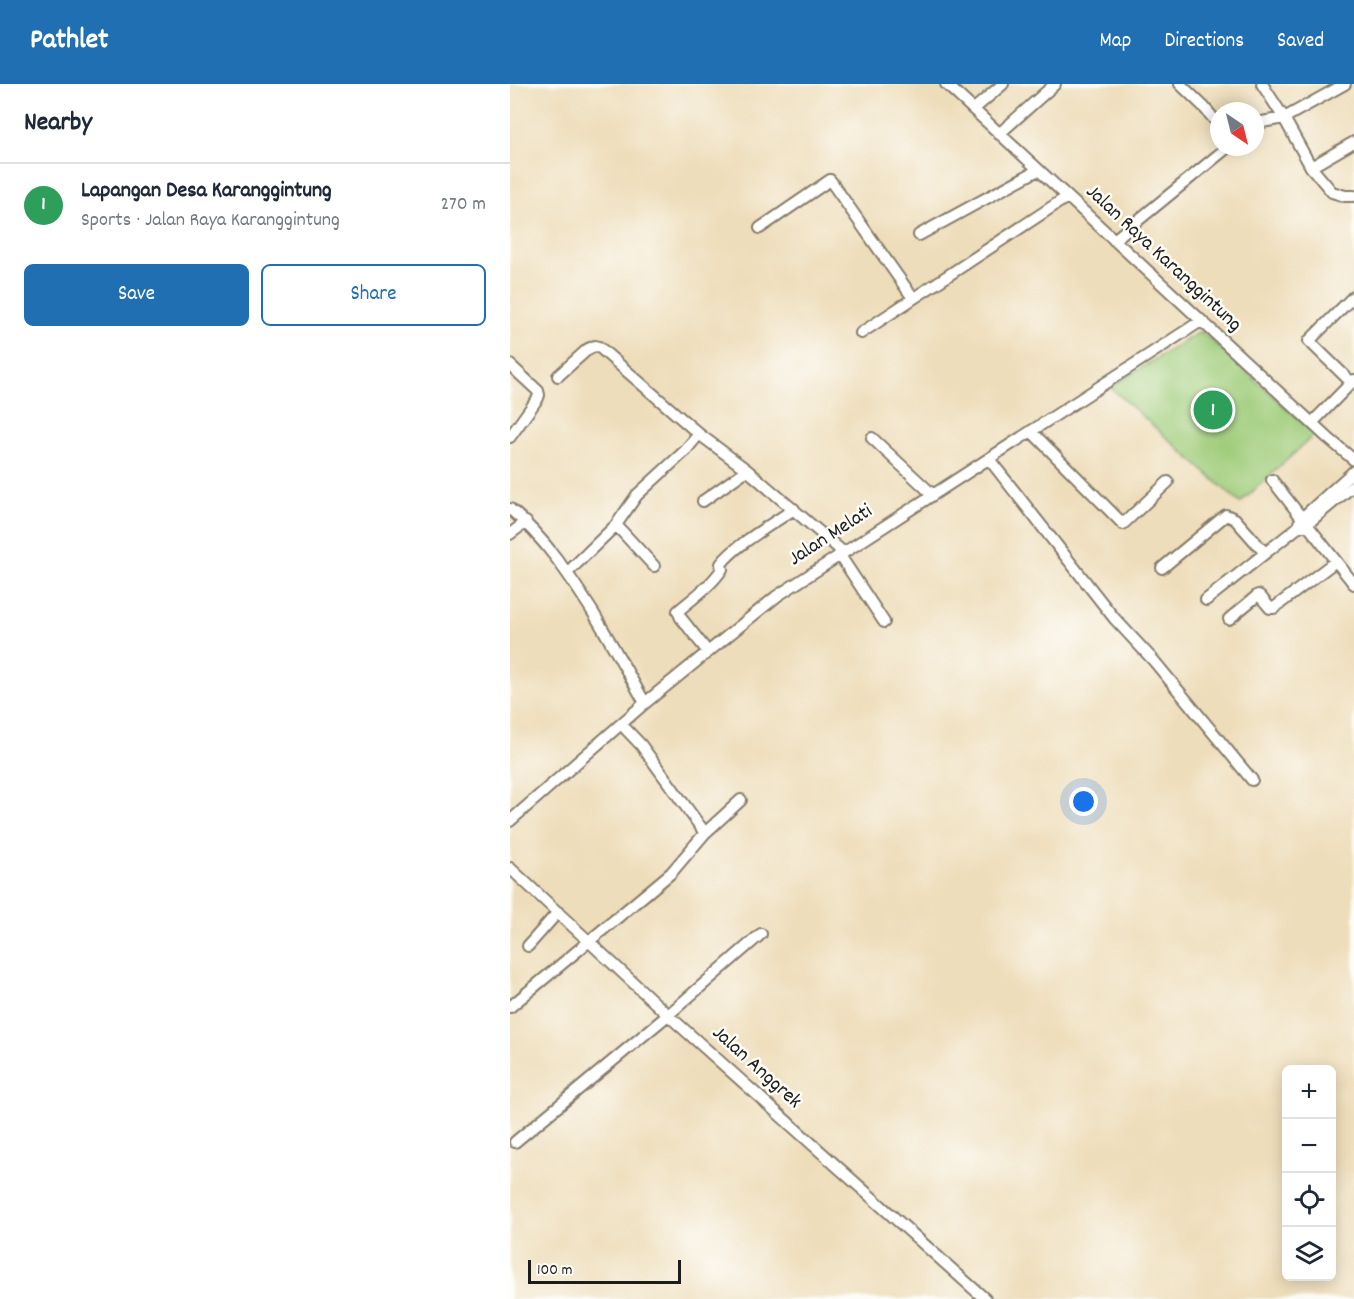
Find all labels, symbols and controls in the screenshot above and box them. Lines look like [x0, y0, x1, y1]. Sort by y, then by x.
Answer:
text: Pathlet [30, 22, 108, 62]
text: Map [1100, 27, 1131, 57]
text: Directions [1164, 27, 1244, 57]
text: Saved [1277, 27, 1324, 57]
north arrow [1210, 102, 1264, 156]
text: Nearby [24, 105, 92, 142]
text: Lapangan Desa Karanggintung [81, 176, 332, 207]
street label: Jalan Raya Karanggintung [1078, 178, 1248, 340]
text: 1 [41, 191, 46, 219]
text: 270 m [440, 191, 486, 219]
text: Sports · Jalan Raya Karanggintung [81, 207, 340, 235]
button: Save [24, 264, 249, 326]
button: Share [261, 264, 486, 326]
pin: 1 [1194, 388, 1232, 432]
street label: Jalan Melati [783, 498, 879, 574]
your location [1069, 787, 1098, 816]
street label: Jalan Anggrek [704, 1019, 808, 1117]
map controls [1282, 1065, 1336, 1281]
button: + [1282, 1065, 1336, 1119]
button: − [1282, 1119, 1336, 1173]
button: locate [1282, 1173, 1336, 1227]
button: layers [1282, 1227, 1336, 1281]
scale bar [528, 1257, 681, 1284]
text: 100 m [537, 1259, 573, 1282]

